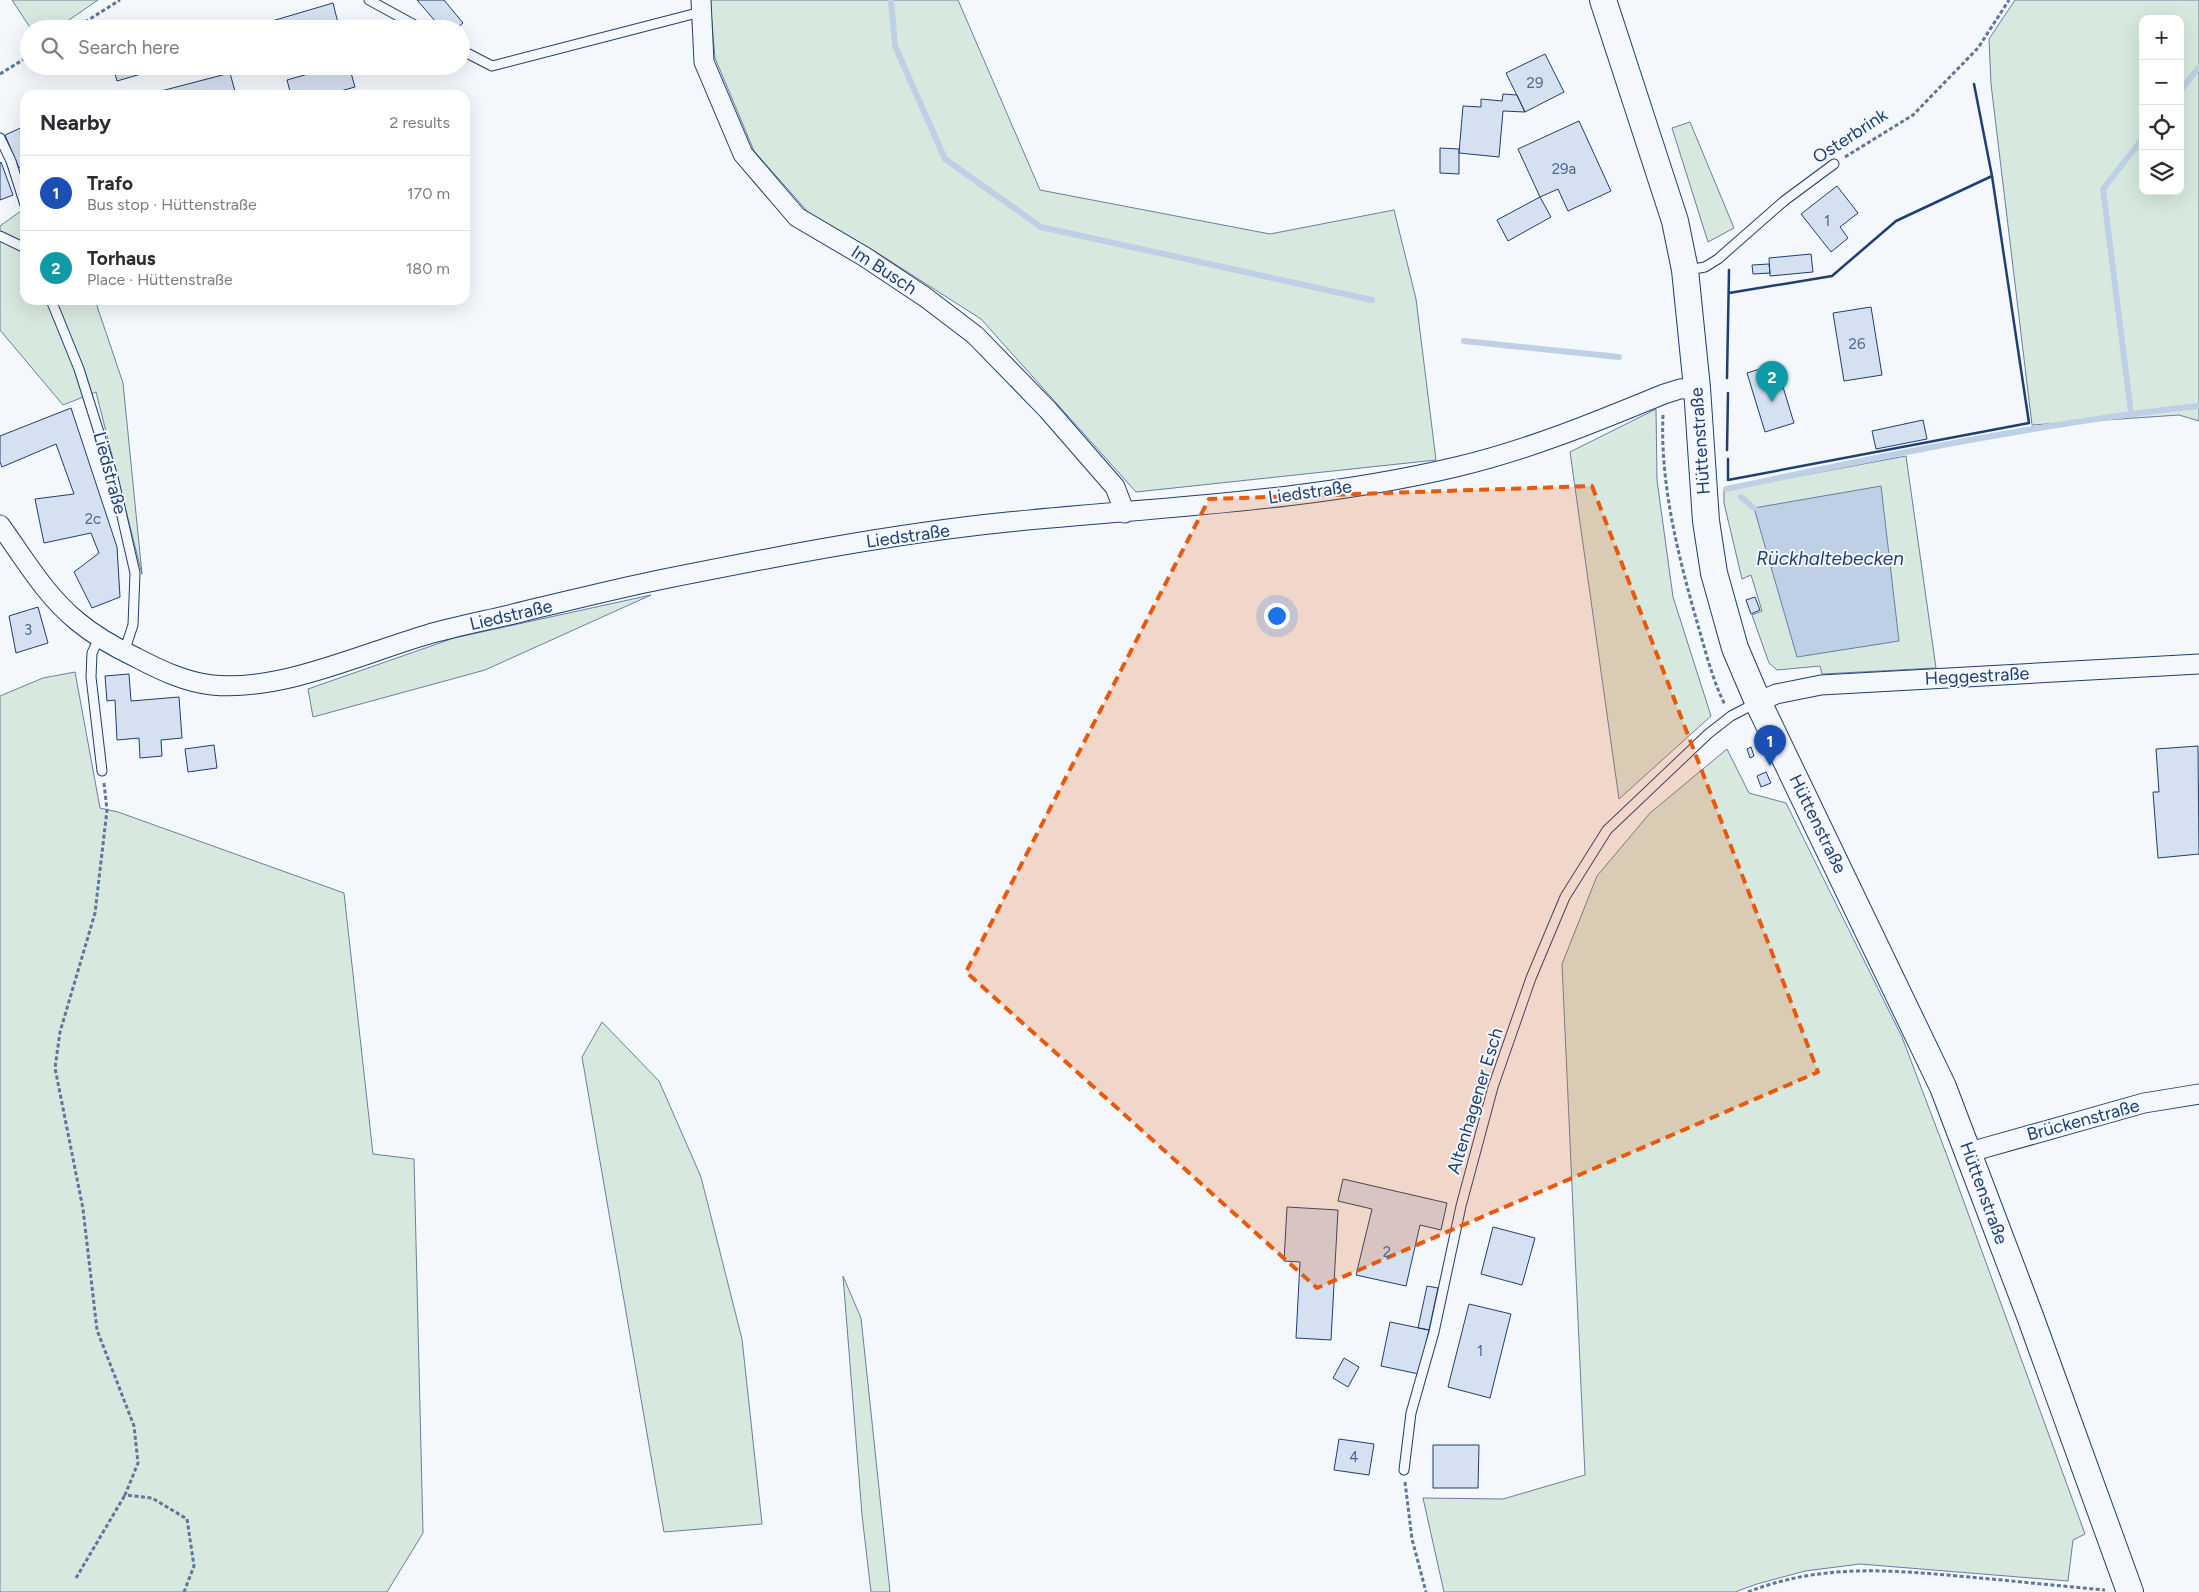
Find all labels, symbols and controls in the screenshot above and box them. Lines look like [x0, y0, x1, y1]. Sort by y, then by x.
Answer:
map controls [2139, 15, 2184, 195]
button: + [2139, 15, 2184, 60]
search box [20, 20, 470, 75]
icon: search [38, 34, 66, 62]
text: Search here [78, 36, 180, 59]
button: − [2139, 60, 2184, 105]
house number: 29 [1527, 74, 1543, 92]
street label: Osterbrink [1809, 104, 1892, 168]
button: locate [2139, 105, 2184, 150]
text: Nearby [40, 110, 111, 135]
text: 2 results [390, 113, 450, 132]
button: layers [2139, 150, 2184, 195]
house number: 29a [1552, 160, 1576, 178]
text: Trafo [87, 172, 133, 195]
text: 1 [53, 184, 59, 203]
text: 170 m [407, 184, 450, 203]
text: Bus stop · Hüttenstraße [87, 195, 257, 214]
house number: 1 [1824, 212, 1830, 230]
street label: Im Busch [847, 241, 921, 299]
text: Torhaus [87, 247, 156, 270]
text: 2 [51, 259, 61, 278]
text: 180 m [406, 259, 450, 278]
text: Place · Hüttenstraße [87, 270, 233, 289]
house number: 26 [1849, 335, 1866, 353]
pin: 2 [1756, 361, 1788, 402]
street label: Hüttenstraße [1685, 386, 1715, 495]
street label: Liedstraße [88, 429, 132, 517]
street label: Liedstraße [1267, 475, 1353, 509]
house number: 2c [85, 510, 101, 528]
street label: Liedstraße [865, 519, 951, 553]
water label: Rückhaltebecken [1756, 547, 1904, 570]
street label: Liedstraße [467, 595, 555, 635]
your location [1264, 603, 1290, 629]
house number: 3 [24, 621, 32, 639]
street label: Heggestraße [1924, 662, 2030, 690]
pin: 1 [1754, 725, 1786, 766]
street label: Hüttenstraße [1785, 771, 1852, 877]
street label: Altenhagener Esch [1442, 1025, 1508, 1177]
street label: Brückenstraße [2024, 1094, 2142, 1146]
street label: Hüttenstraße [1955, 1139, 2013, 1247]
house number: 2 [1383, 1243, 1391, 1261]
house number: 1 [1477, 1342, 1483, 1360]
house number: 4 [1349, 1448, 1359, 1466]

